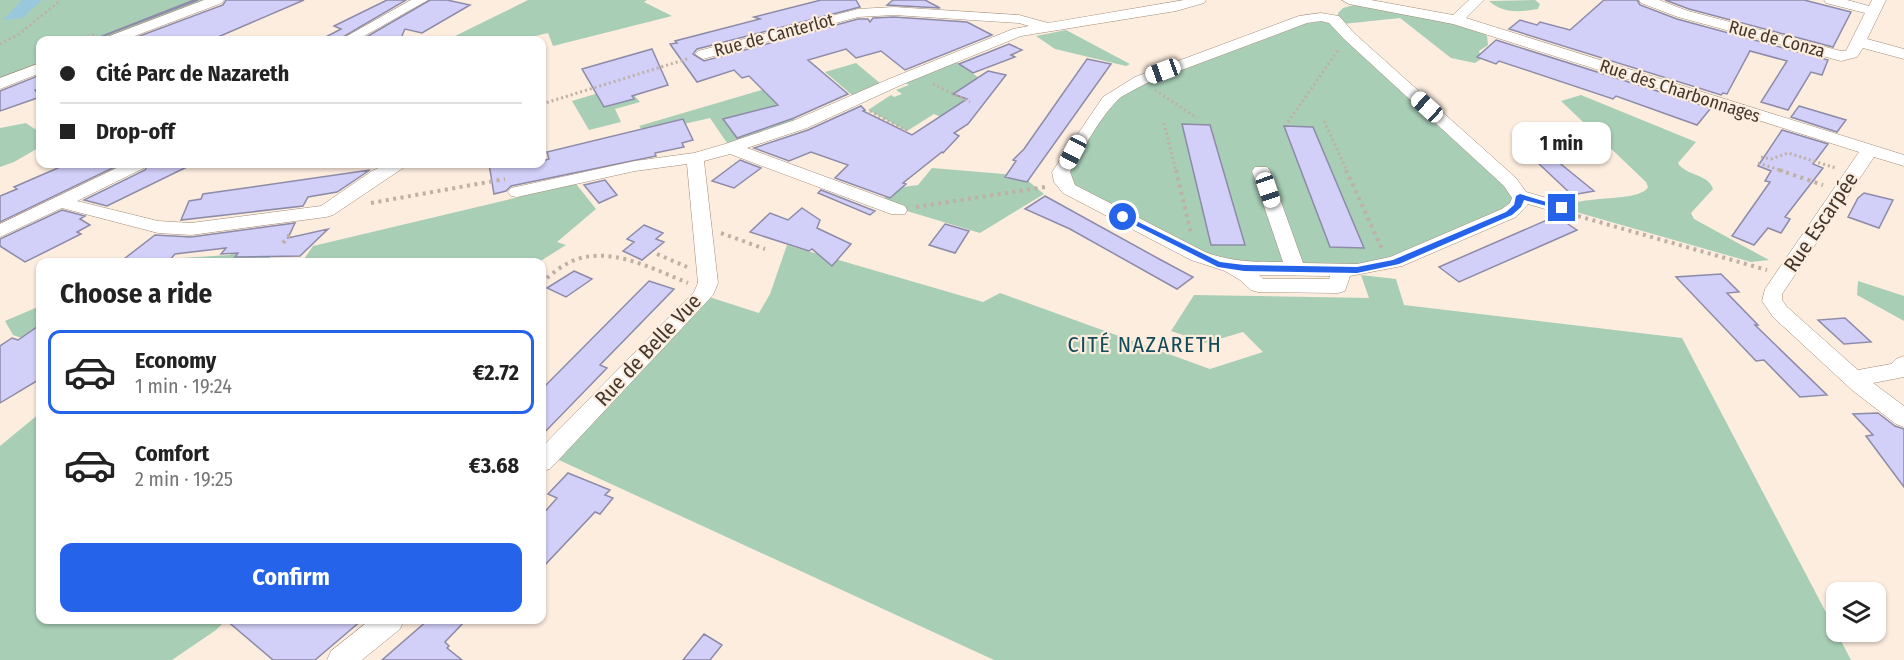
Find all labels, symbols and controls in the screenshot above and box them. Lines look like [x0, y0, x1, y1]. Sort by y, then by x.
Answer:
street label: Rue de Canterlot [712, 8, 836, 62]
street label: Rue de Conza [1727, 16, 1828, 62]
street label: Rue des Charbonnages [1597, 55, 1763, 127]
car [1143, 56, 1183, 86]
text: Cité Parc de Nazareth [96, 60, 289, 87]
car [1408, 88, 1446, 126]
text: Drop-off [96, 118, 175, 145]
callout: 1 min [1512, 121, 1612, 163]
text: 1 min [1540, 131, 1583, 155]
car [1057, 132, 1089, 172]
street label: Rue Escarpée [1778, 167, 1864, 277]
car [1254, 170, 1282, 210]
route end [1548, 194, 1575, 221]
route start [1109, 203, 1136, 230]
text: Choose a ride [60, 278, 212, 310]
street label: Rue de Belle Vue [589, 288, 707, 412]
district label: CITÉ NAZARETH [1068, 331, 1222, 358]
icon: car [63, 345, 117, 399]
text: Economy [135, 347, 216, 374]
text: €2.72 [473, 359, 519, 386]
text: 1 min · 19:24 [135, 374, 232, 398]
icon: car [63, 438, 117, 492]
text: Comfort [135, 440, 209, 467]
text: €3.68 [469, 452, 519, 479]
text: 2 min · 19:25 [135, 467, 233, 491]
button: Confirm [60, 543, 522, 612]
map controls [1826, 582, 1886, 642]
button: layers [1826, 582, 1886, 642]

